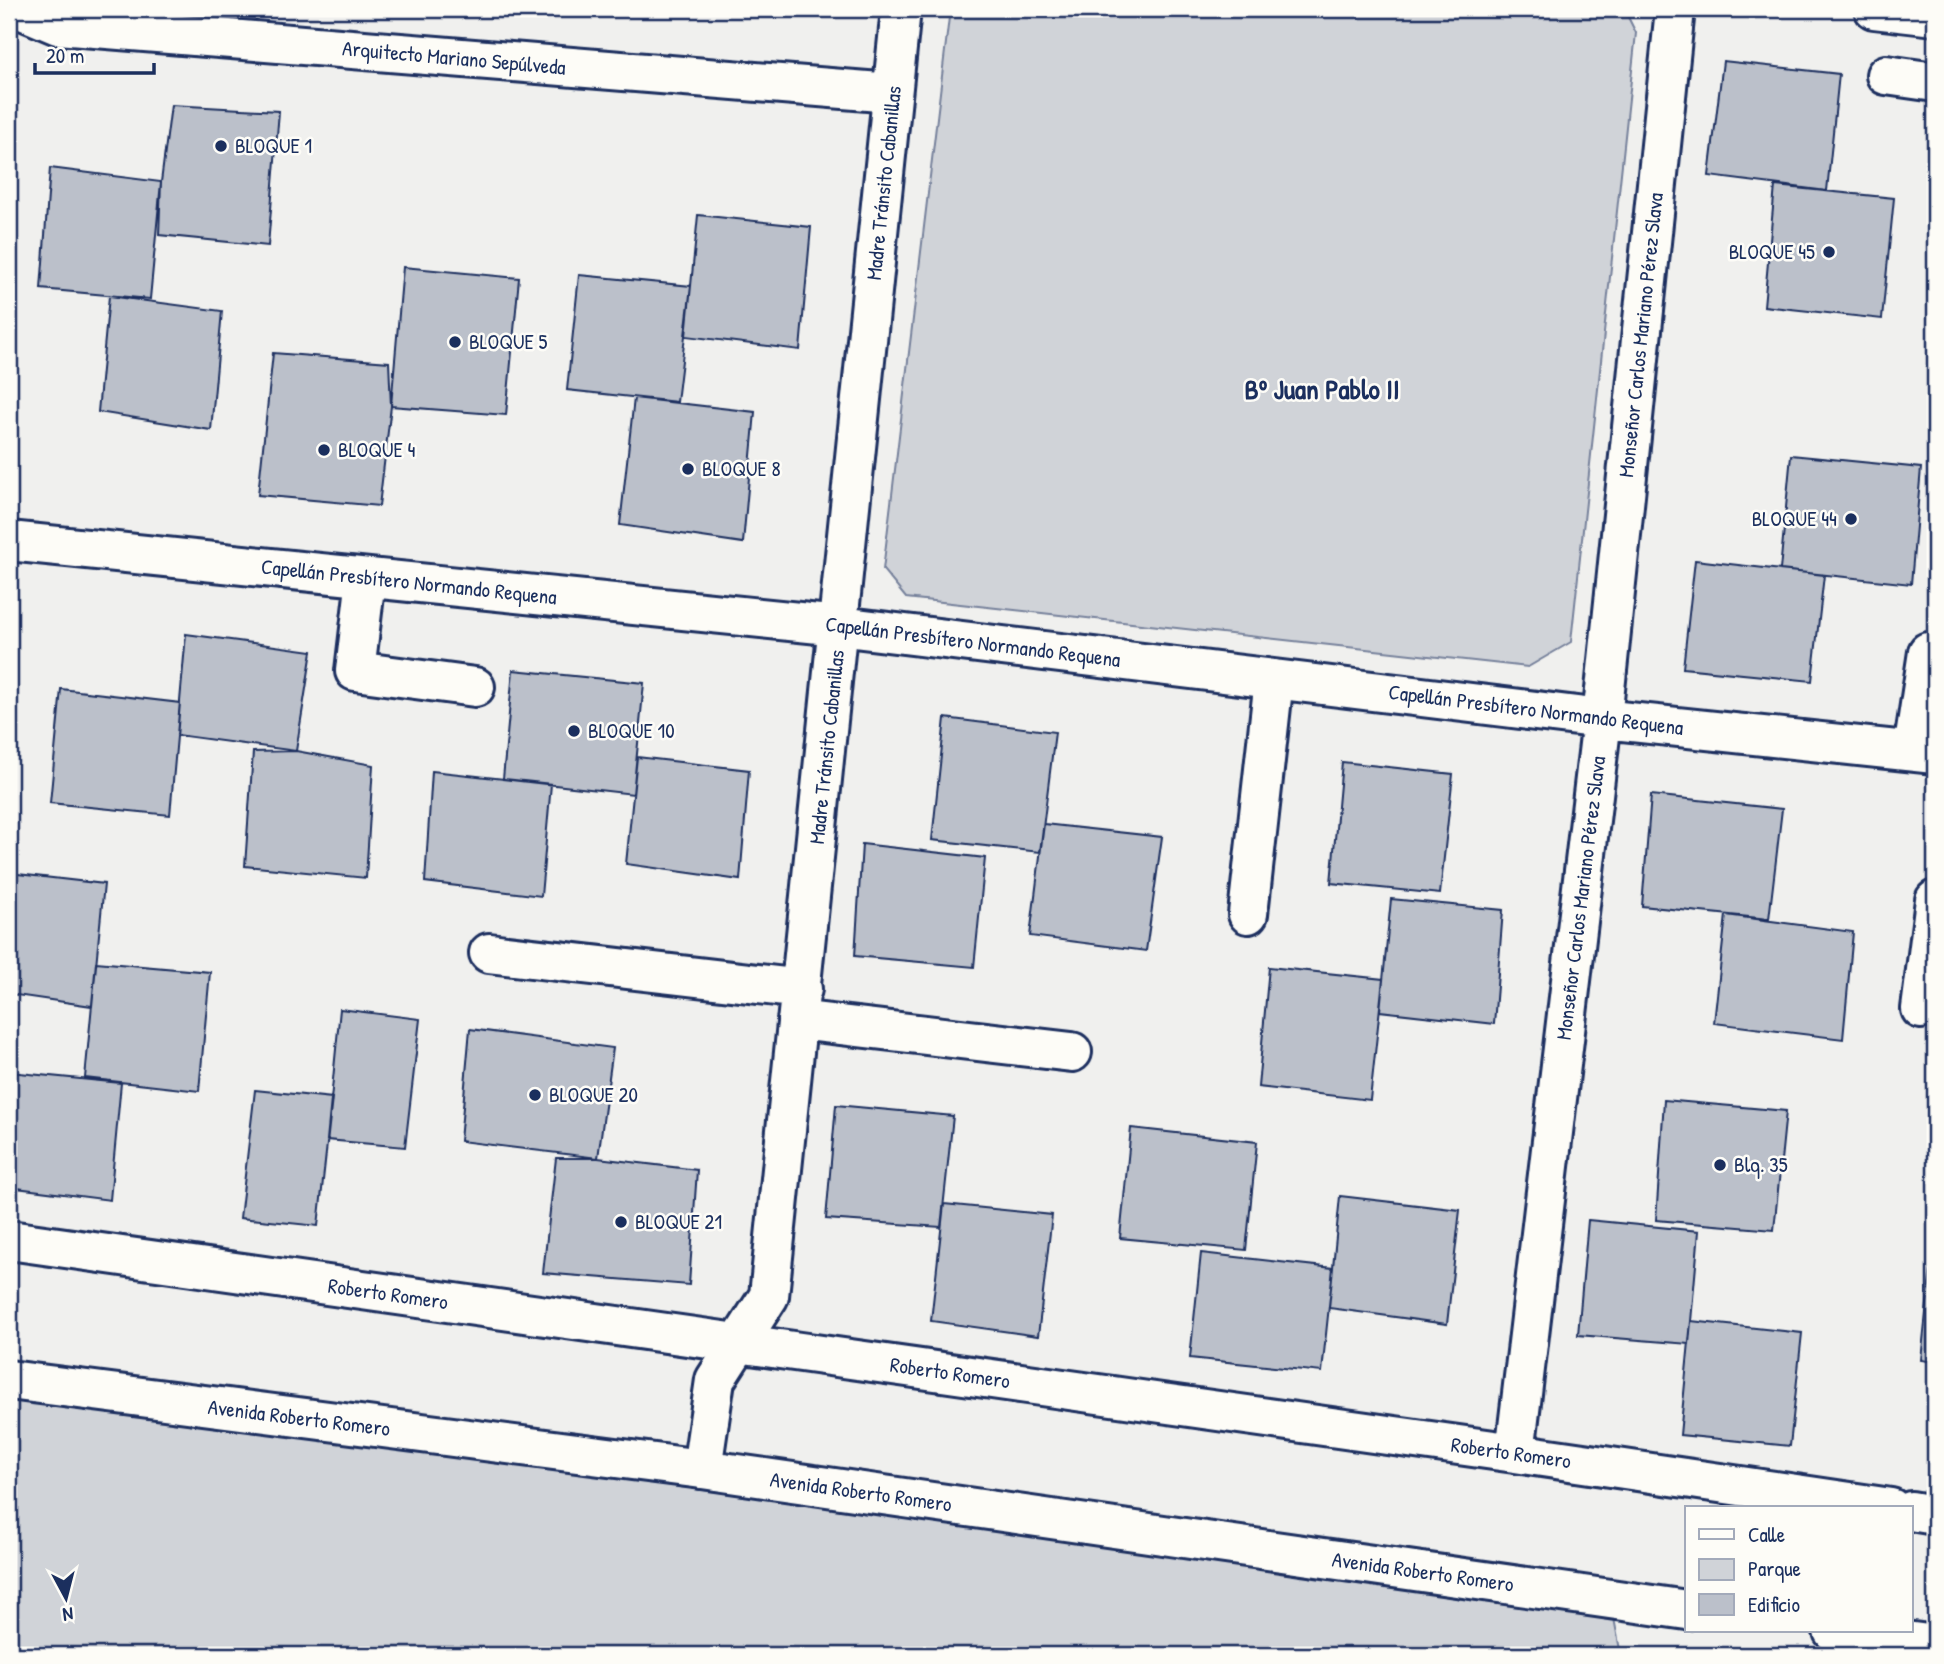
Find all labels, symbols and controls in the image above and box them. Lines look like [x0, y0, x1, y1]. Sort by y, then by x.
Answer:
scale bar [35, 32, 154, 76]
street label: Arquitecto Mariano Sepúlveda [341, 33, 567, 82]
text: 20 m [46, 41, 84, 70]
street label: Madre Tránsito Cabanillas [859, 84, 908, 282]
place label: BLOQUE 1 [235, 131, 312, 160]
marker: BLOQUE 1 [213, 138, 229, 154]
street label: Monseñor Carlos Mariano Pérez Slava [1611, 191, 1670, 479]
place label: BLOQUE 45 [1729, 237, 1815, 266]
marker: BLOQUE 45 [1821, 244, 1837, 260]
place label: BLOQUE 5 [469, 327, 548, 356]
marker: BLOQUE 5 [447, 334, 463, 350]
district label: Bº Juan Pablo II [1245, 370, 1399, 408]
place label: BLOQUE 4 [338, 435, 416, 464]
marker: BLOQUE 4 [316, 442, 332, 458]
place label: BLOQUE 8 [702, 454, 781, 483]
marker: BLOQUE 8 [680, 461, 696, 477]
place label: BLOQUE 44 [1752, 504, 1837, 533]
marker: BLOQUE 44 [1843, 511, 1859, 527]
street label: Capellán Presbítero Normando Requena [260, 552, 558, 611]
street label: Capellán Presbítero Normando Requena [824, 609, 1122, 674]
street label: Madre Tránsito Cabanillas [802, 648, 851, 846]
street label: Capellán Presbítero Normando Requena [1387, 677, 1685, 742]
place label: BLOQUE 10 [588, 716, 675, 745]
marker: BLOQUE 10 [566, 723, 582, 739]
street label: Monseñor Carlos Mariano Pérez Slava [1549, 754, 1612, 1042]
place label: BLOQUE 20 [549, 1080, 638, 1109]
marker: BLOQUE 20 [527, 1087, 543, 1103]
place label: Blq. 35 [1734, 1150, 1788, 1179]
marker: Blq. 35 [1712, 1157, 1728, 1173]
place label: BLOQUE 21 [635, 1207, 722, 1236]
marker: BLOQUE 21 [613, 1214, 629, 1230]
street label: Roberto Romero [326, 1271, 450, 1316]
street label: Roberto Romero [888, 1350, 1012, 1395]
street label: Avenida Roberto Romero [206, 1392, 392, 1443]
street label: Roberto Romero [1449, 1430, 1573, 1475]
street label: Avenida Roberto Romero [768, 1464, 954, 1519]
legend [1685, 1506, 1912, 1632]
text: Calle [1748, 1520, 1785, 1549]
street label: Avenida Roberto Romero [1330, 1544, 1516, 1599]
text: Parque [1748, 1554, 1801, 1583]
north arrow [32, 1562, 102, 1632]
text: Edificio [1748, 1590, 1800, 1619]
text: N [61, 1601, 75, 1628]

